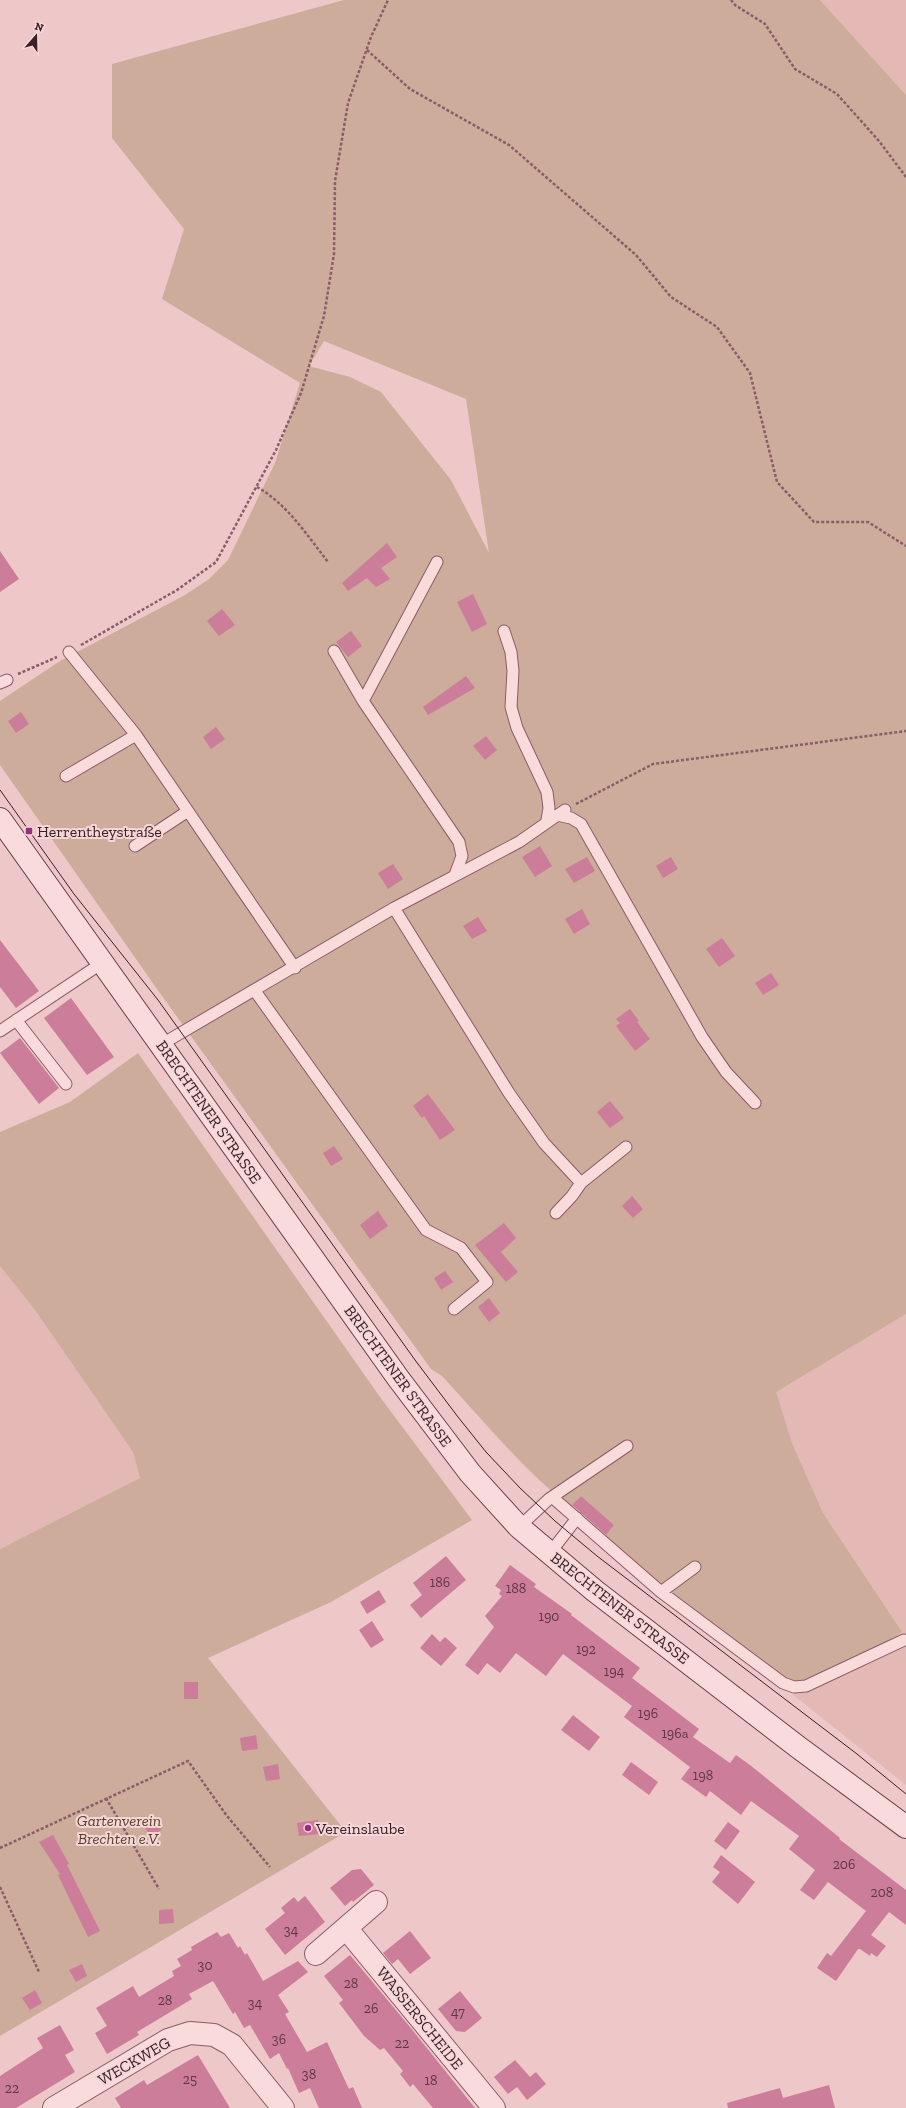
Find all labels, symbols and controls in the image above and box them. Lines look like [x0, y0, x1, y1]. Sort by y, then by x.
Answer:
north arrow [16, 16, 56, 56]
text: N [33, 20, 46, 35]
place label: Herrentheystraße [37, 822, 162, 841]
marker: Herrentheystraße [24, 826, 34, 836]
street label: BRECHTENER STRASSE [152, 1037, 266, 1187]
street label: BRECHTENER STRASSE [340, 1301, 456, 1451]
street label: BRECHTENER STRASSE [547, 1548, 693, 1668]
house number: 186 [430, 1574, 450, 1591]
house number: 188 [506, 1580, 526, 1597]
house number: 190 [539, 1608, 559, 1625]
house number: 192 [576, 1641, 596, 1658]
house number: 194 [604, 1663, 625, 1680]
house number: 196 [638, 1705, 658, 1722]
house number: 196a [661, 1725, 689, 1742]
house number: 198 [693, 1767, 713, 1784]
park label: Gartenverein Brechten e.V. [77, 1811, 161, 1848]
place label: Vereinslaube [315, 1819, 405, 1838]
marker: Vereinslaube [303, 1823, 313, 1833]
house number: 206 [833, 1856, 855, 1873]
house number: 208 [871, 1884, 893, 1901]
house number: 34 [284, 1922, 299, 1939]
house number: 30 [198, 1957, 212, 1974]
street label: WASSERSCHEIDE [373, 1963, 467, 2073]
house number: 28 [344, 1975, 358, 1992]
house number: 28 [158, 1992, 172, 2009]
house number: 34 [248, 1995, 263, 2012]
house number: 26 [364, 2000, 378, 2017]
house number: 47 [451, 2004, 465, 2021]
house number: 36 [272, 2031, 286, 2048]
street label: WECKWEG [94, 2033, 174, 2089]
house number: 22 [395, 2035, 409, 2052]
house number: 38 [302, 2066, 316, 2083]
house number: 25 [183, 2071, 197, 2088]
house number: 18 [425, 2072, 437, 2089]
house number: 22 [5, 2080, 19, 2097]

